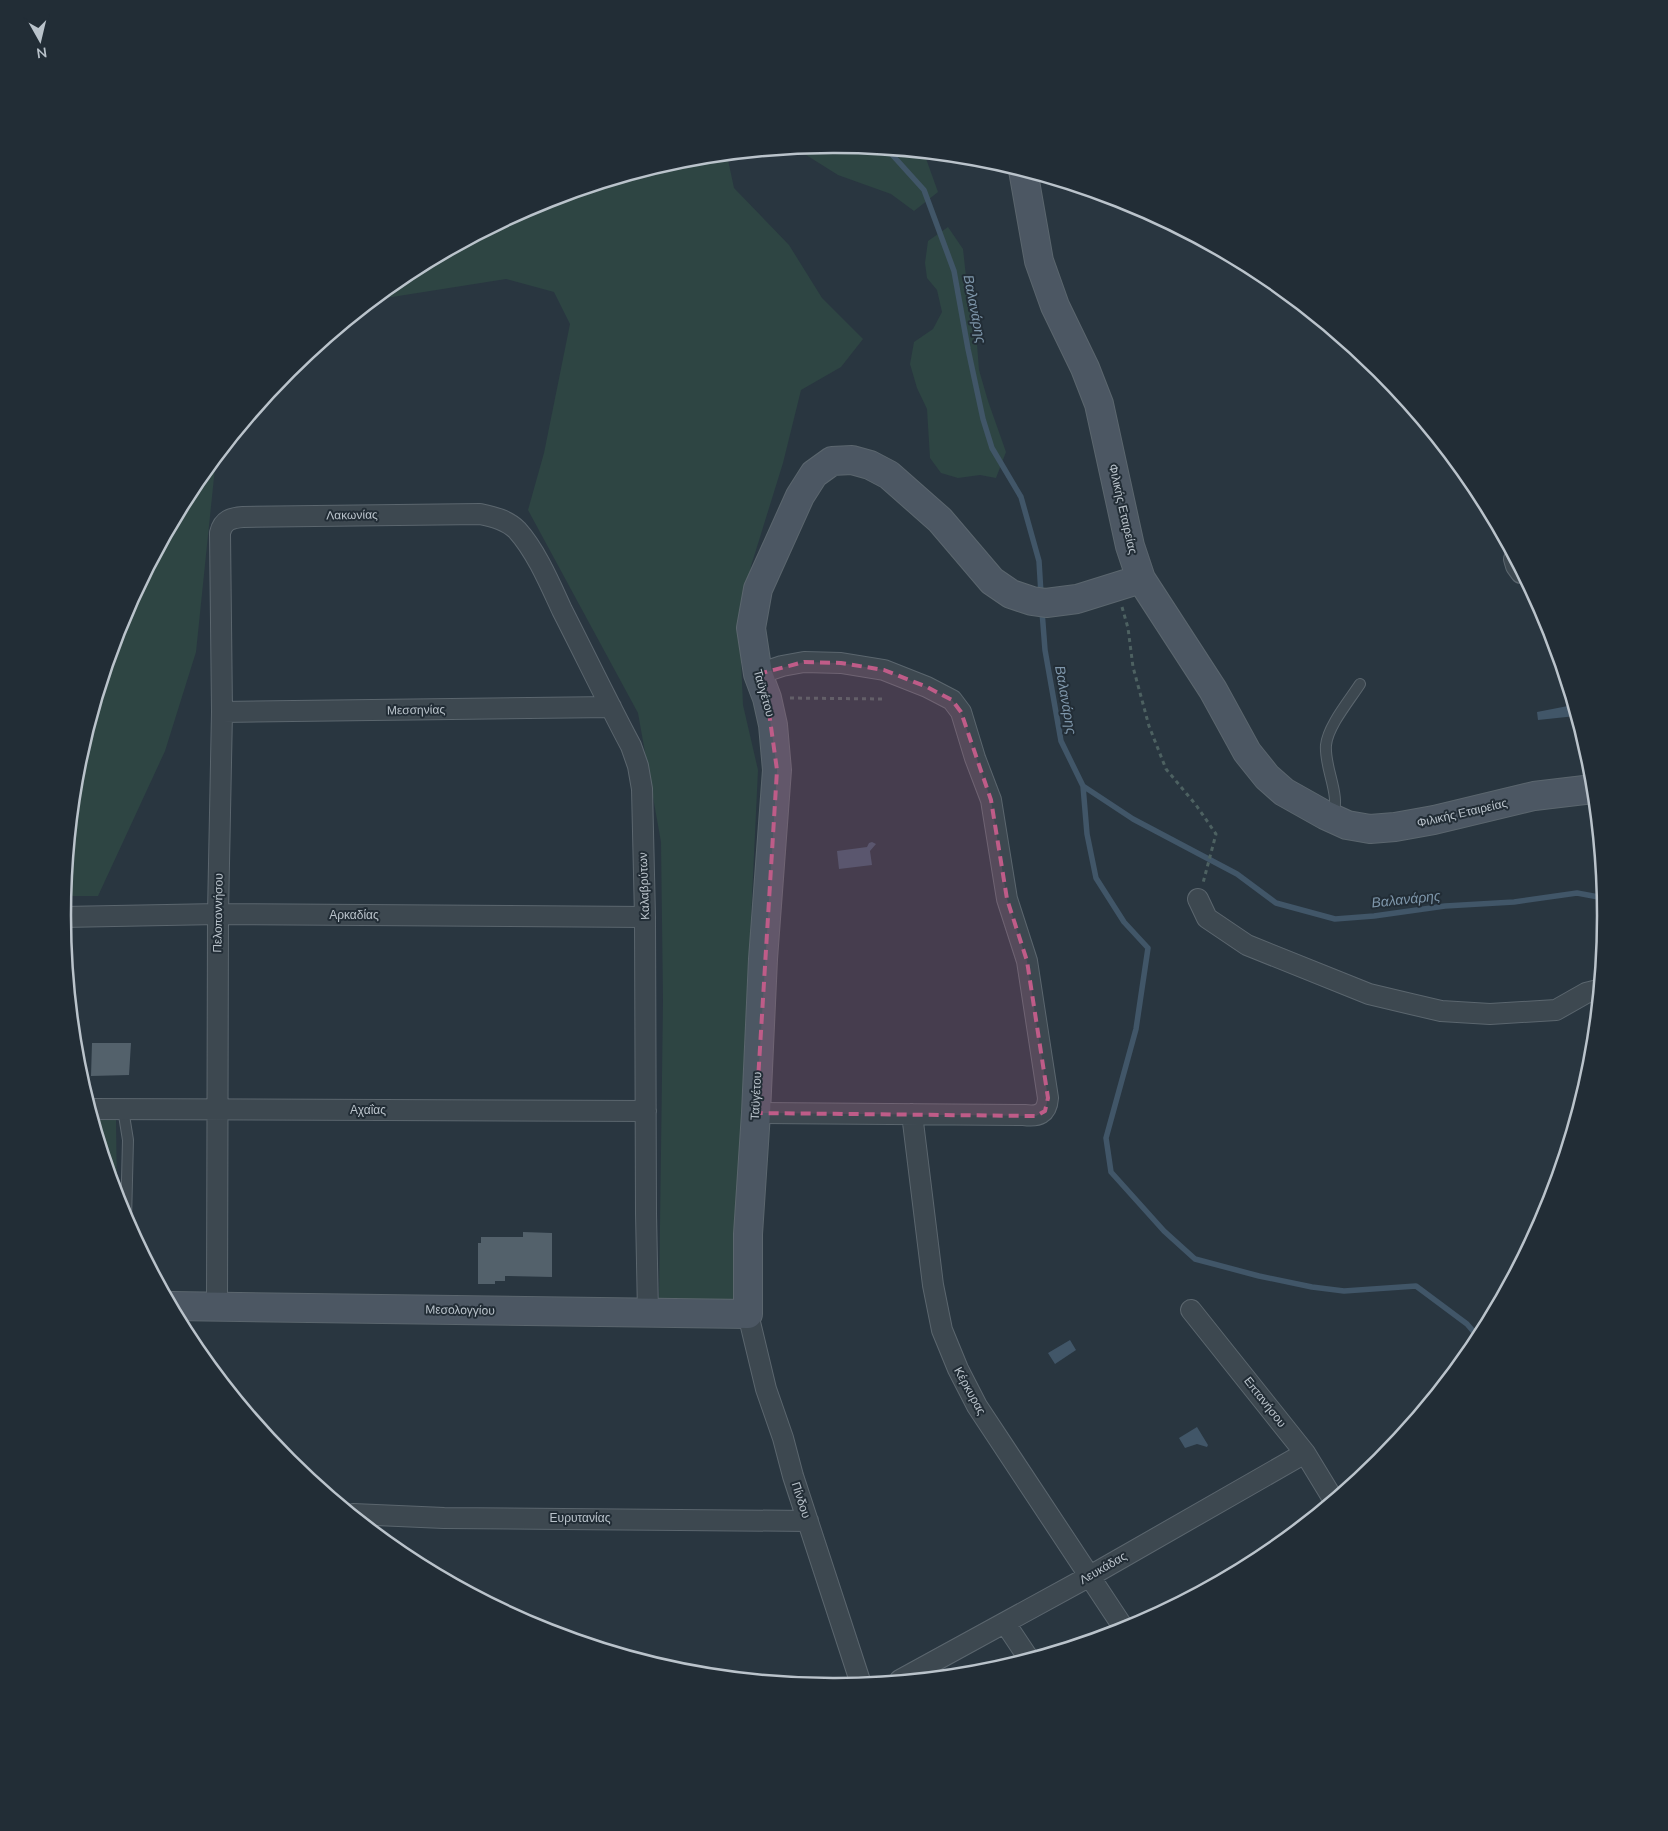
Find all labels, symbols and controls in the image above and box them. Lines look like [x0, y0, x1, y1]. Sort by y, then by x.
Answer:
north arrow [15, 15, 65, 65]
text: N [35, 42, 48, 63]
water label: Βαλανάρης [959, 273, 991, 345]
street label: Φιλικής Εταιρείας [1105, 462, 1141, 556]
street label: Λακωνίας [326, 507, 378, 523]
water label: Βαλανάρης [1050, 664, 1081, 736]
street label: Ταϋγέτου [750, 667, 778, 719]
street label: Μεσσηνίας [387, 701, 445, 719]
street label: Φιλικής Εταιρείας [1415, 795, 1509, 831]
street label: Καλαβρύτων [635, 852, 653, 920]
street label: Πελοποννήσου [209, 873, 227, 953]
water label: Βαλανάρης [1370, 886, 1442, 913]
street label: Αρκαδίας [329, 907, 379, 923]
street label: Ταϋγέτου [747, 1071, 765, 1121]
street label: Αχαΐας [350, 1102, 386, 1118]
street label: Μεσολογγίου [425, 1301, 495, 1319]
street label: Κέρκυρας [950, 1364, 990, 1418]
street label: Επτανήσου [1240, 1373, 1290, 1431]
street label: Πίνδου [788, 1480, 814, 1520]
street label: Ευρυτανίας [550, 1510, 611, 1526]
street label: Λευκάδας [1076, 1548, 1130, 1588]

